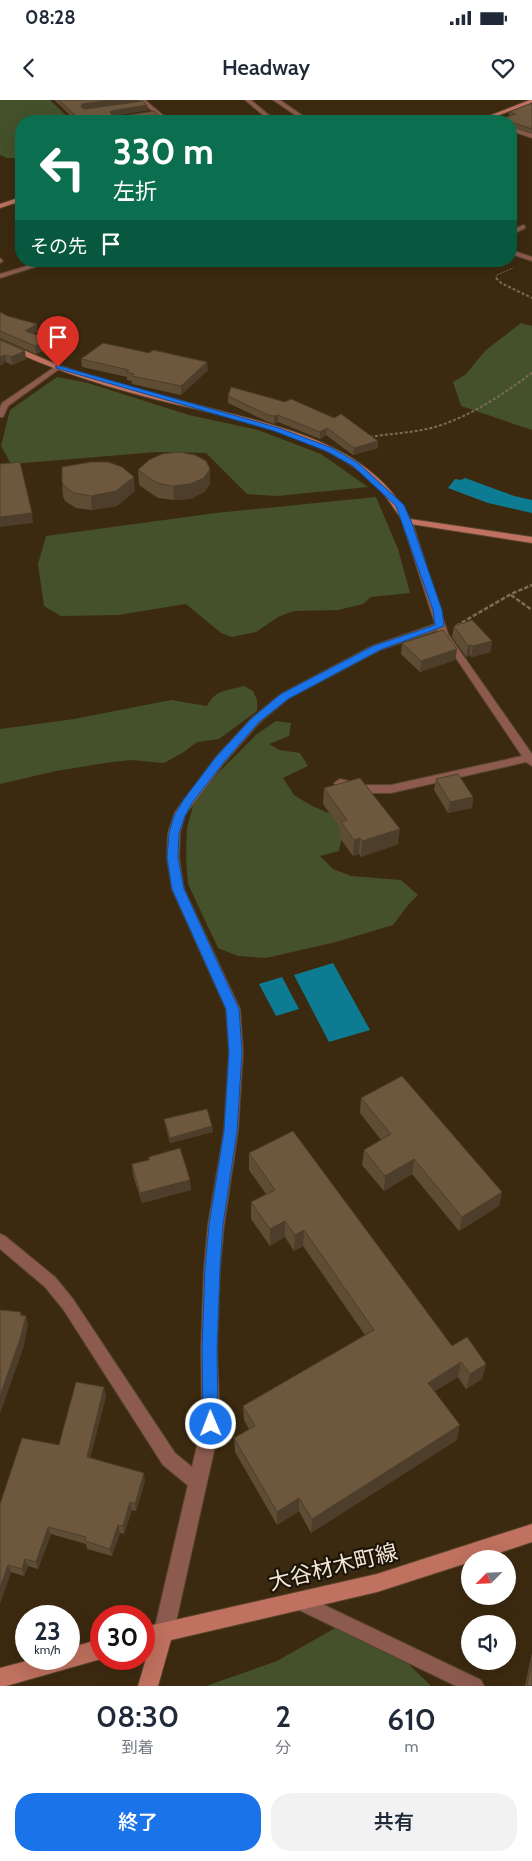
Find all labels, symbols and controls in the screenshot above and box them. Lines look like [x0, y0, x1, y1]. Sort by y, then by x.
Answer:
text: 08:28 [25, 6, 76, 29]
icon: back [15, 54, 43, 82]
text: Headway [222, 54, 310, 81]
icon: heart [489, 54, 517, 82]
text: 330 m [113, 130, 214, 173]
icon: left [30, 135, 95, 200]
text: 左折 [113, 178, 157, 205]
icon: arrive [97, 230, 125, 258]
text: その先 [30, 235, 87, 258]
pin [37, 316, 79, 367]
icon: arrive [44, 323, 72, 351]
position arrow [184, 1397, 236, 1449]
street label: 大谷材木町線 [266, 1538, 400, 1596]
north arrow [461, 1550, 516, 1605]
map controls [461, 1550, 516, 1670]
speed limit sign: 30 [90, 1605, 155, 1670]
button: sound [461, 1615, 516, 1670]
text: 23 [34, 1616, 61, 1646]
text: km/h [34, 1642, 61, 1657]
text: 08:30 [96, 1698, 179, 1735]
text: 2 [275, 1698, 291, 1735]
text: 610 [387, 1701, 436, 1738]
text: m [405, 1737, 419, 1756]
text: 到着 [122, 1738, 154, 1757]
text: 分 [275, 1738, 291, 1757]
button: 終了 [15, 1793, 261, 1851]
button: 共有 [271, 1793, 517, 1851]

